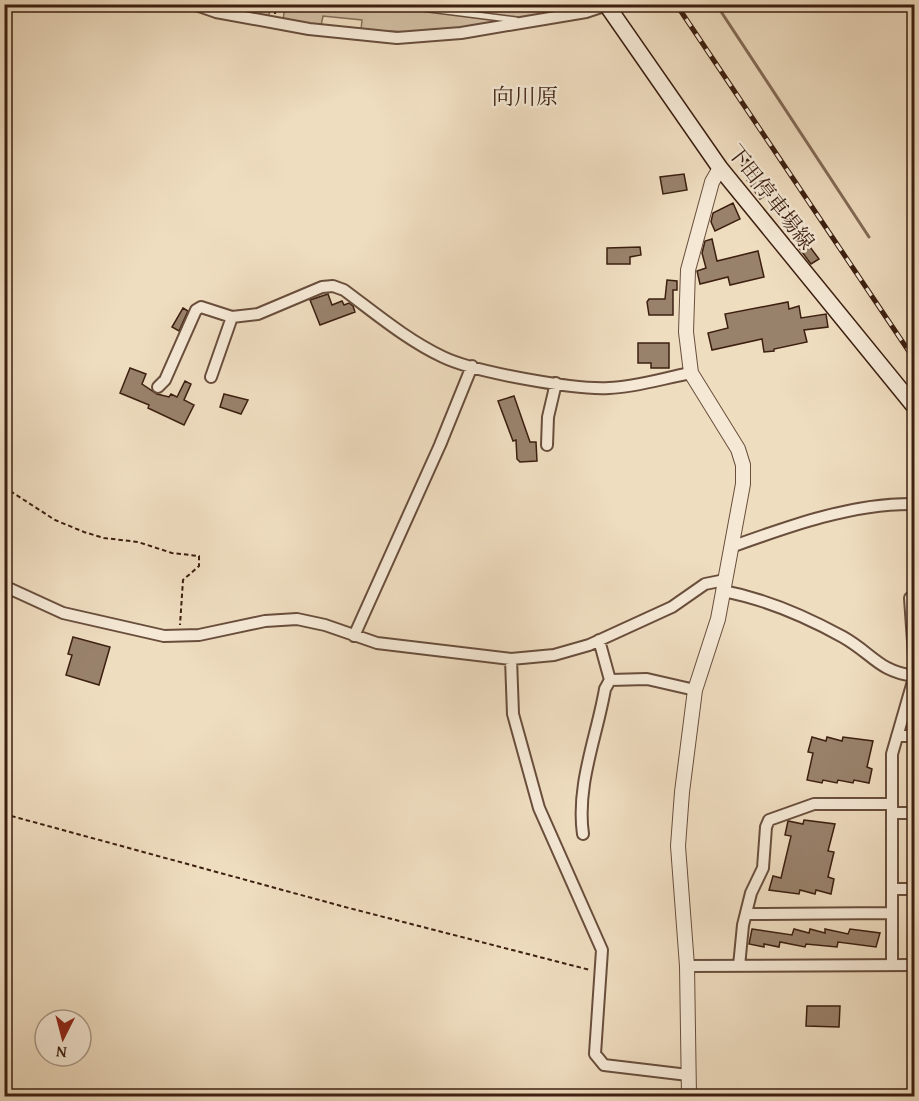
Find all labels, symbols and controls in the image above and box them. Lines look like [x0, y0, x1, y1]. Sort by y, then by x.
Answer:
district label: 向川原 [492, 80, 558, 112]
street label: 下田停車場線 [720, 138, 822, 256]
north arrow [33, 1008, 93, 1068]
text: N [55, 1040, 68, 1065]

